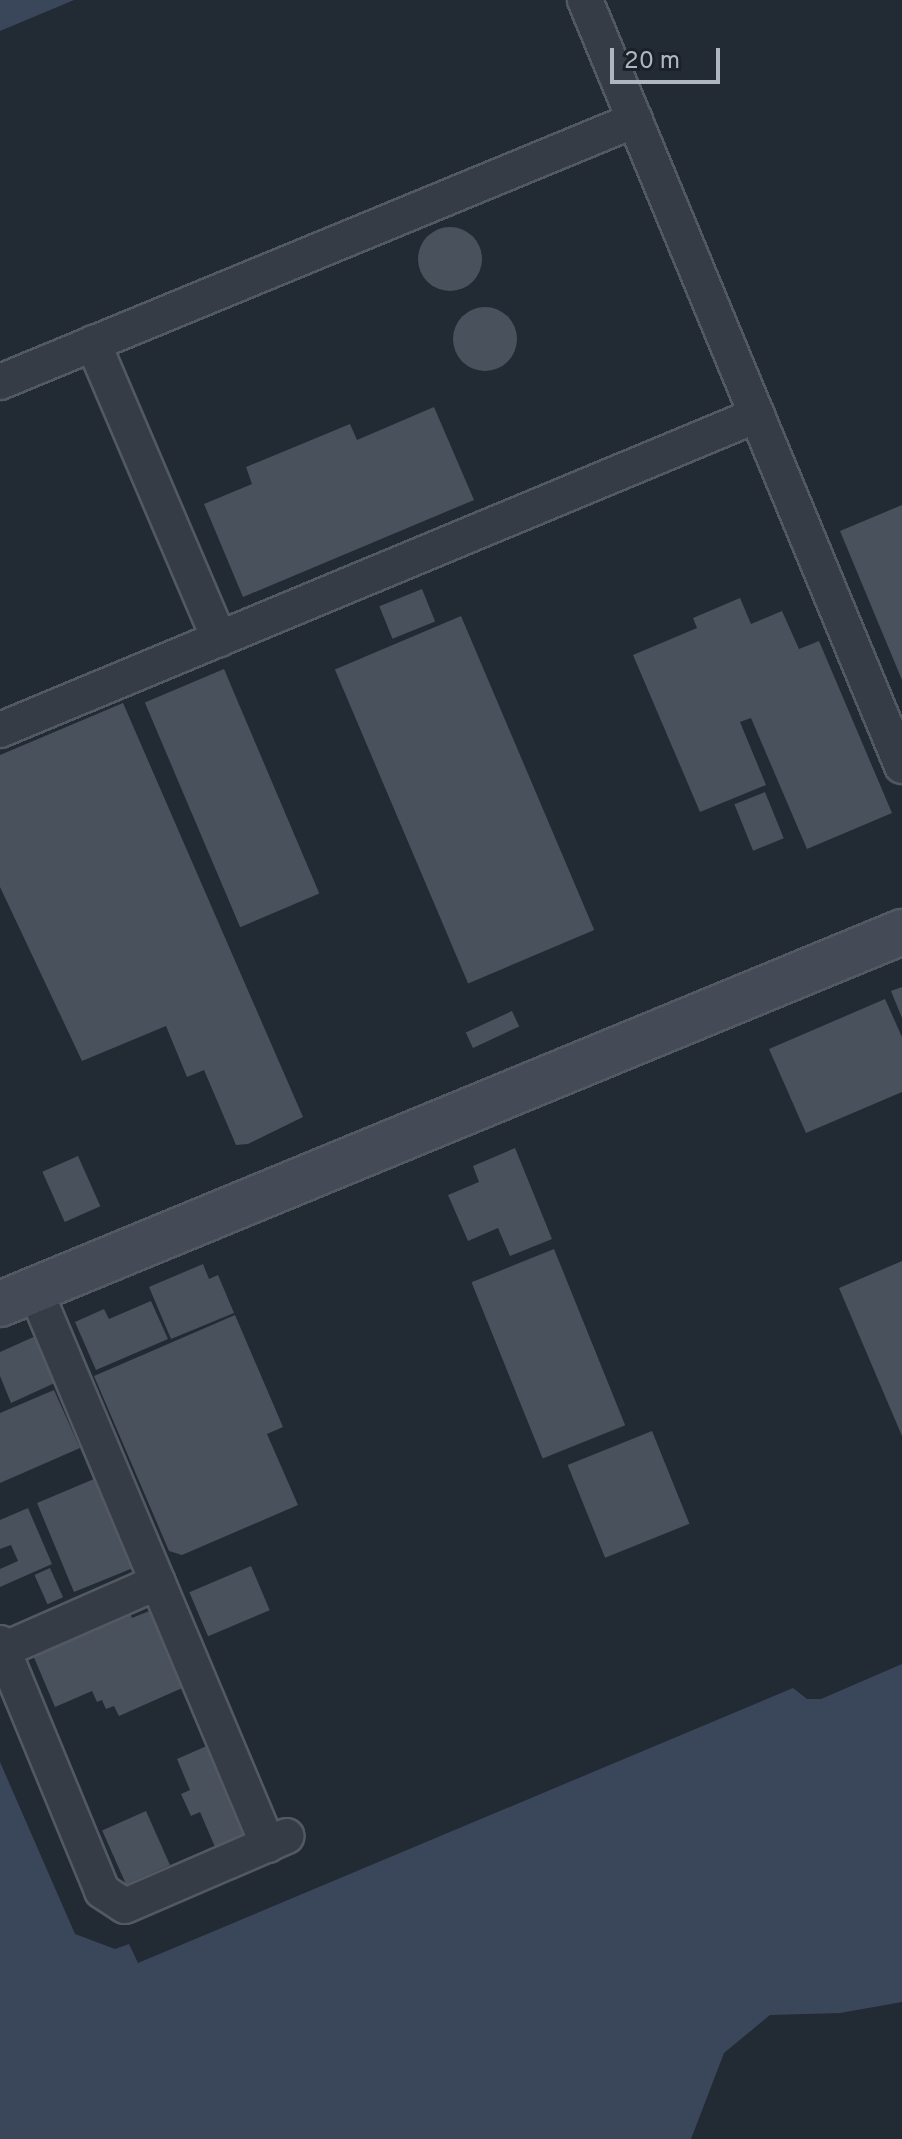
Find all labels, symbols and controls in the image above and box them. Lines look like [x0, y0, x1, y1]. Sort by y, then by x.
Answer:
scale bar [614, 32, 724, 82]
text: 20 m [624, 47, 680, 77]

